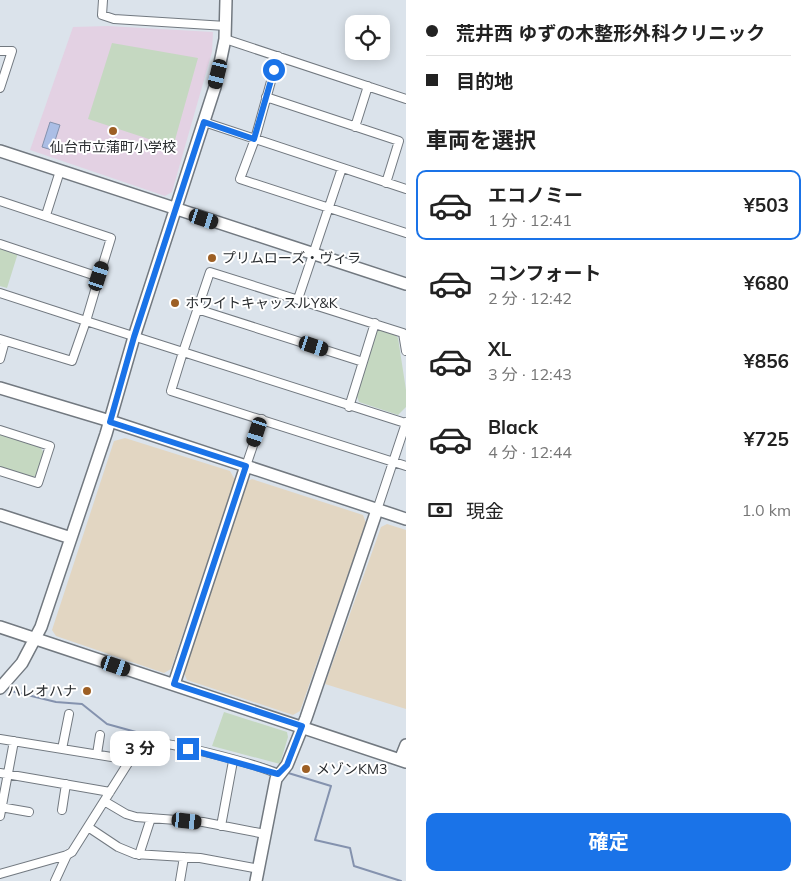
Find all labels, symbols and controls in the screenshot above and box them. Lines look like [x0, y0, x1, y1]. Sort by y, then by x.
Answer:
map controls [345, 15, 390, 60]
button: locate [345, 15, 390, 60]
text: 荒井西 ゆずの木整形外科クリニック [456, 21, 765, 45]
car [207, 58, 228, 90]
route start [263, 59, 285, 81]
text: 目的地 [456, 69, 513, 93]
marker: 仙台市立蒲町小学校 [107, 125, 119, 137]
text: 車両を選択 [426, 126, 536, 154]
place label: 仙台市立蒲町小学校 [50, 138, 176, 156]
icon: car [428, 183, 473, 228]
text: エコノミー [488, 183, 583, 207]
text: ¥503 [743, 193, 789, 217]
car [187, 207, 220, 231]
text: 1 分 · 12:41 [488, 210, 572, 230]
place label: プリムローズ・ヴィラ [222, 249, 361, 267]
marker: プリムローズ・ヴィラ [206, 252, 218, 264]
car [87, 259, 110, 293]
icon: car [428, 261, 473, 306]
text: コンフォート [488, 261, 601, 285]
text: ¥680 [743, 271, 789, 295]
text: 2 分 · 12:42 [488, 288, 572, 308]
place label: ホワイトキャッスルY&K [185, 294, 339, 312]
marker: ホワイトキャッスルY&K [169, 297, 181, 309]
car [297, 334, 330, 358]
text: XL [488, 337, 511, 361]
icon: car [428, 339, 473, 384]
text: ¥856 [743, 349, 789, 373]
text: 3 分 · 12:43 [488, 364, 572, 384]
car [245, 415, 268, 449]
text: Black [488, 415, 538, 439]
icon: car [428, 417, 473, 462]
text: ¥725 [743, 427, 789, 451]
text: 4 分 · 12:44 [488, 442, 572, 462]
icon: cash [426, 496, 454, 524]
text: 現金 [466, 499, 504, 523]
text: 1.0 km [742, 500, 791, 520]
car [99, 654, 132, 678]
place label: ハレオハナ [7, 682, 77, 700]
marker: ハレオハナ [81, 685, 93, 697]
callout: 3 分 [110, 732, 170, 766]
text: 3 分 [125, 738, 155, 758]
route end [177, 738, 199, 760]
place label: メゾンKM3 [316, 760, 387, 778]
marker: メゾンKM3 [300, 763, 312, 775]
car [171, 812, 202, 830]
button: 確定 [426, 813, 791, 871]

